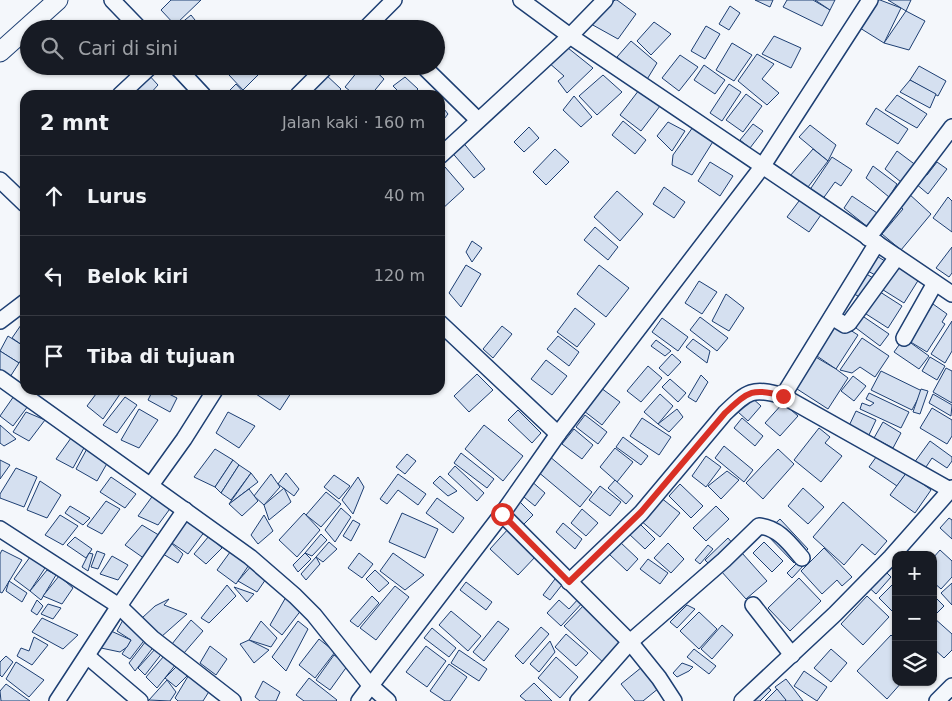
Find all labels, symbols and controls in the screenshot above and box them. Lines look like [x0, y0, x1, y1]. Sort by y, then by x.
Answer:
search box [20, 20, 445, 75]
icon: search [38, 34, 66, 62]
text: Cari di sini [78, 37, 178, 59]
text: 2 mnt [40, 111, 109, 135]
text: Jalan kaki · 160 m [282, 113, 425, 132]
icon: ahead [40, 182, 68, 210]
text: Lurus [87, 185, 147, 207]
text: 40 m [384, 186, 425, 205]
icon: left [40, 262, 68, 290]
text: Belok kiri [87, 265, 188, 287]
text: 120 m [374, 266, 425, 285]
icon: arrive [40, 342, 68, 370]
text: Tiba di tujuan [87, 345, 235, 367]
route end [772, 385, 795, 408]
route start [491, 503, 514, 526]
map controls [892, 551, 937, 686]
button: + [892, 551, 937, 596]
button: − [892, 596, 937, 641]
button: layers [892, 641, 937, 686]

